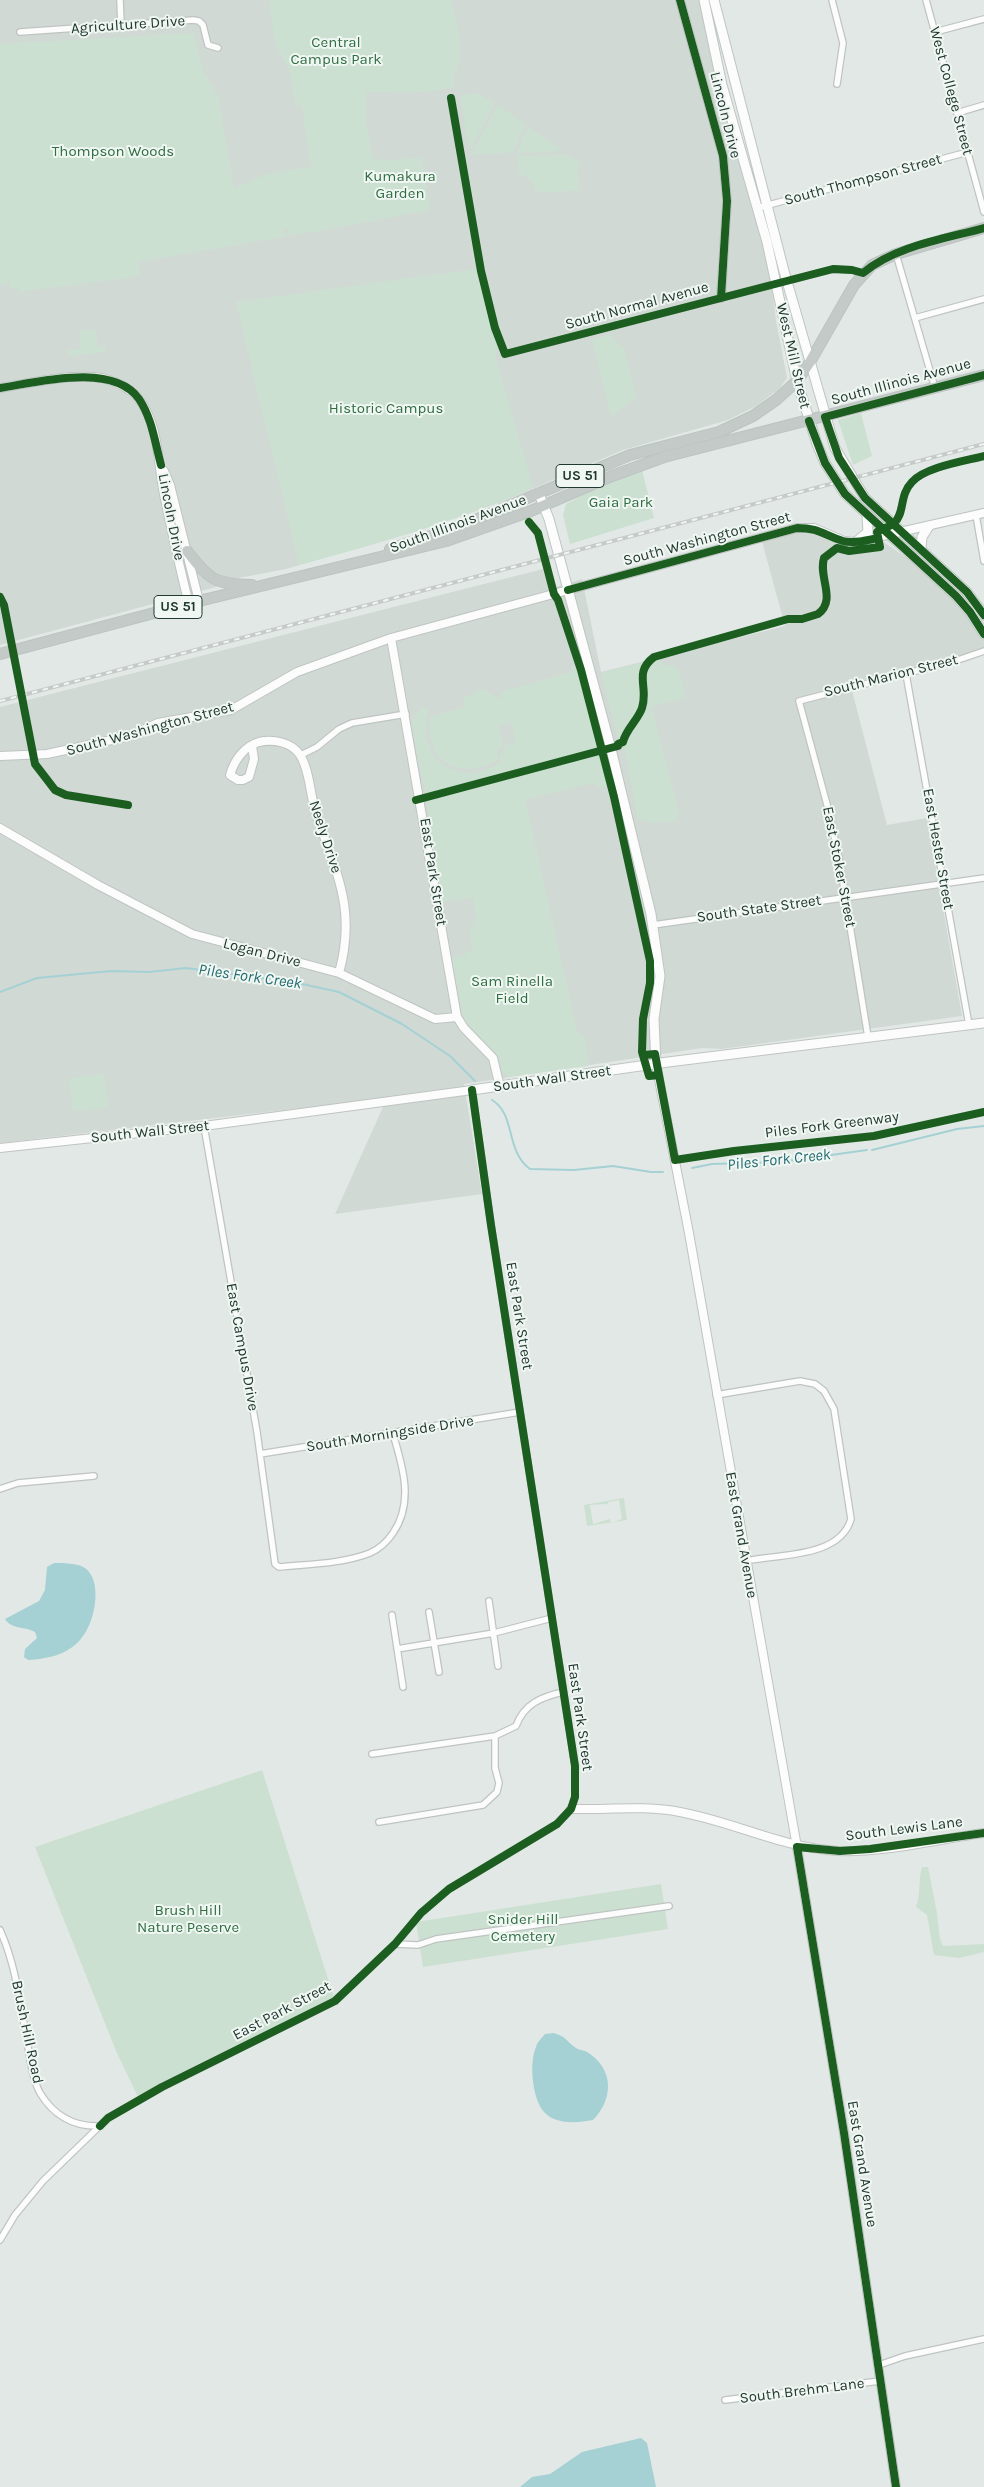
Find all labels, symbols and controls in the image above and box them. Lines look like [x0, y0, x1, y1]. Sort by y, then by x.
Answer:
street label: Agriculture Drive [70, 12, 186, 38]
street label: West College Street [925, 25, 977, 157]
park label: Central Campus Park [290, 34, 382, 69]
street label: Lincoln Drive [706, 70, 744, 160]
park label: Thompson Woods [52, 143, 174, 161]
street label: South Thompson Street [782, 150, 944, 210]
park label: Kumakura Garden [364, 168, 436, 203]
street label: South Normal Avenue [563, 278, 711, 334]
street label: West Mill Street [772, 301, 814, 411]
street label: South Illinois Avenue [829, 355, 973, 409]
park label: Historic Campus [329, 400, 443, 418]
road number: US 51 [556, 464, 604, 488]
street label: Lincoln Drive [154, 472, 188, 562]
street label: South Illinois Avenue [387, 491, 529, 557]
park label: Gaia Park [589, 494, 653, 512]
street label: South Washington Street [621, 508, 793, 570]
road number: US 51 [154, 596, 202, 618]
street label: South Marion Street [822, 651, 960, 701]
street label: South Washington Street [64, 698, 236, 760]
street label: East Hester Street [918, 787, 958, 911]
street label: Neely Drive [305, 798, 345, 876]
street label: East Stoker Street [818, 805, 860, 929]
street label: East Park Street [416, 817, 450, 927]
street label: South State Street [696, 891, 822, 927]
street label: Logan Drive [221, 935, 303, 971]
water label: Piles Fork Creek [197, 960, 303, 994]
park label: Sam Rinella Field [471, 973, 553, 1008]
street label: South Wall Street [492, 1062, 612, 1096]
street label: Piles Fork Greenway [764, 1108, 900, 1142]
street label: South Wall Street [90, 1117, 210, 1147]
water label: Piles Fork Creek [726, 1145, 832, 1175]
street label: East Park Street [502, 1261, 536, 1371]
street label: East Campus Drive [222, 1282, 262, 1412]
street label: South Morningside Drive [305, 1412, 475, 1456]
street label: East Grand Avenue [721, 1470, 761, 1600]
street label: East Park Street [564, 1662, 596, 1772]
street label: South Lewis Lane [844, 1813, 964, 1845]
park label: Brush Hill Nature Peserve [137, 1902, 239, 1937]
park label: Snider Hill Cemetery [487, 1911, 559, 1946]
street label: East Park Street [230, 1977, 334, 2045]
street label: Brush Hill Road [7, 1979, 47, 2085]
street label: East Grand Avenue [843, 2099, 881, 2229]
street label: South Brehm Lane [739, 2374, 865, 2408]

